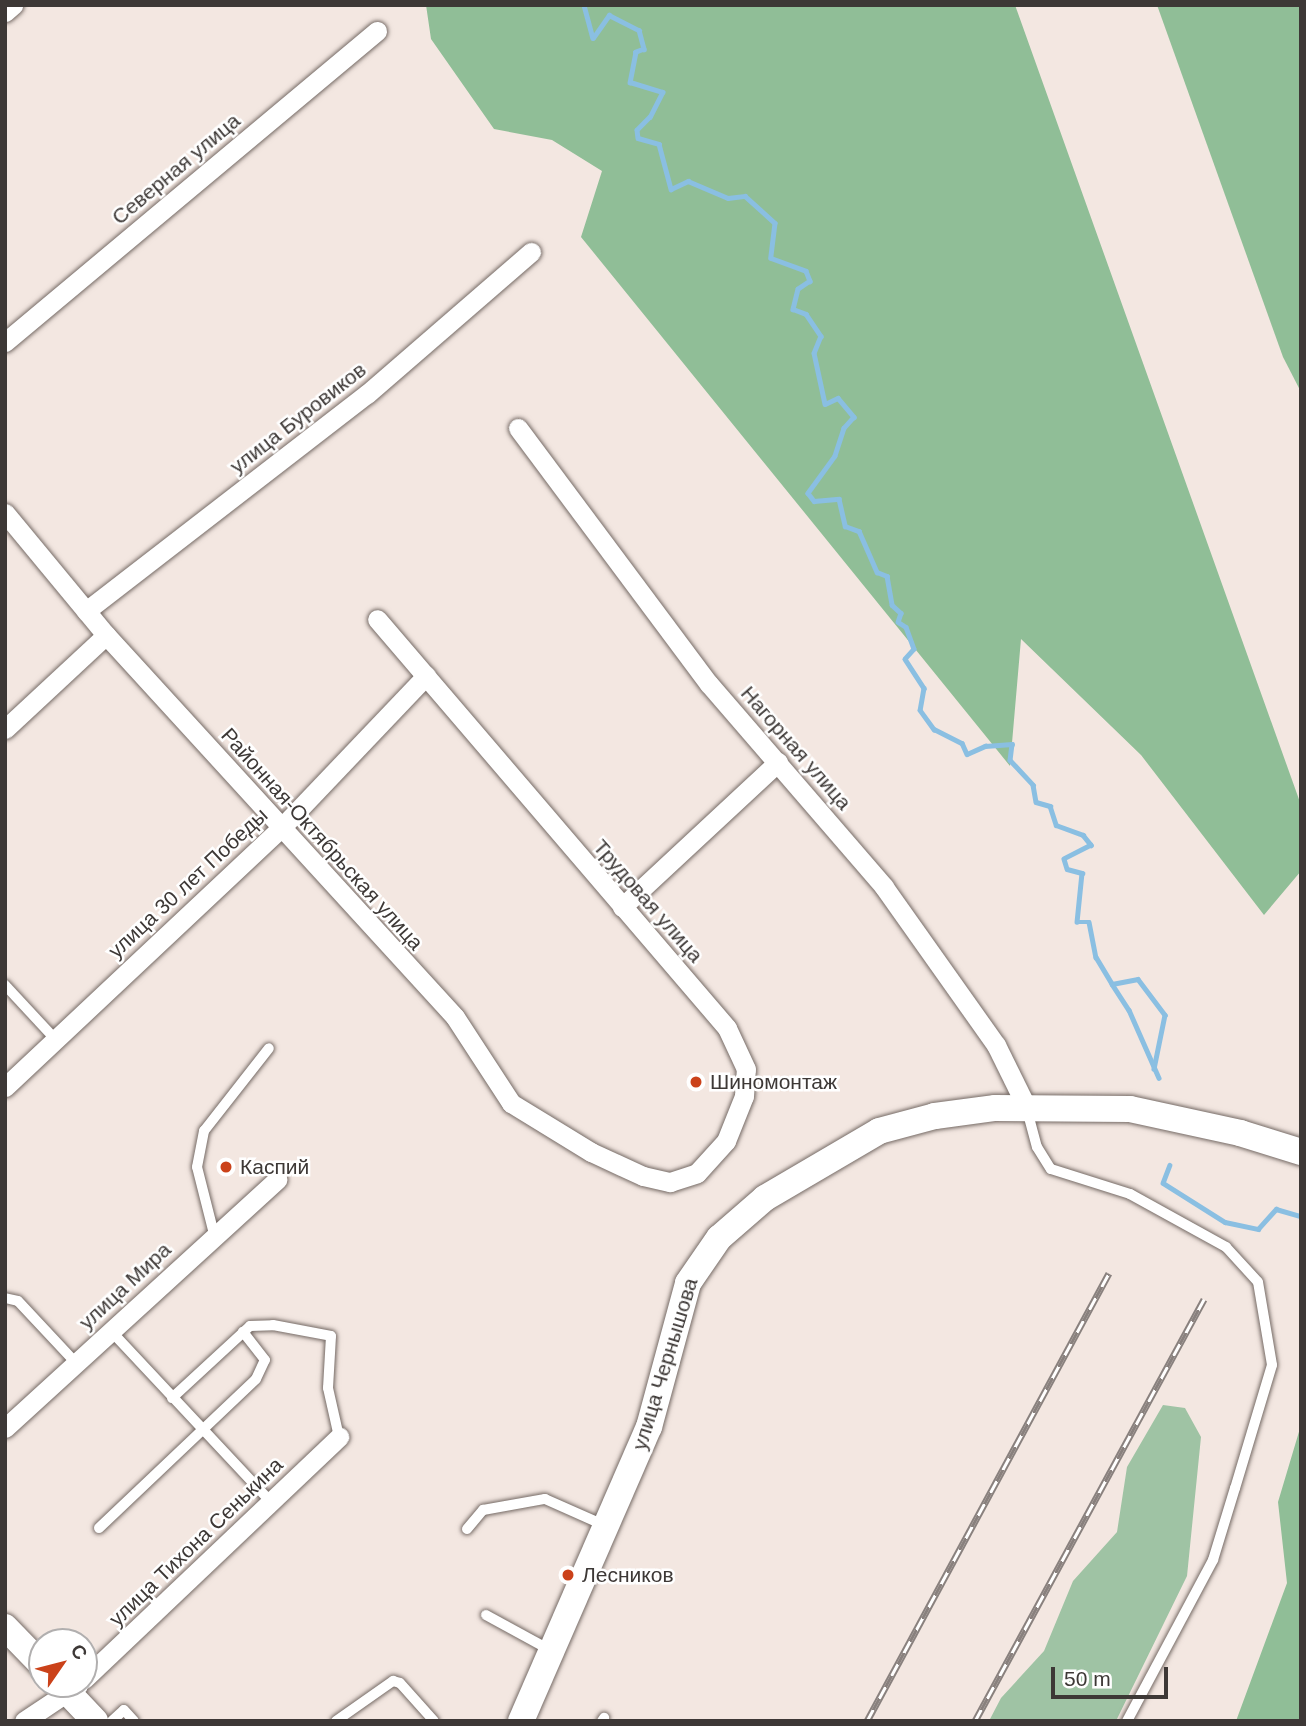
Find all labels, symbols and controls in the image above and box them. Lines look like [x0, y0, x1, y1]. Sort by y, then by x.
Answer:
street label: Северная улица [107, 108, 245, 230]
street label: улица Буровиков [225, 357, 371, 479]
street label: Нагорная улица [735, 681, 857, 815]
street label: Районная-Октябрьская улица [216, 723, 428, 955]
street label: улица 30 лет Победы [103, 803, 273, 963]
street label: Трудовая улица [588, 834, 708, 968]
place label: Шиномонтаж [710, 1069, 837, 1095]
marker: Шиномонтаж [688, 1074, 704, 1090]
place label: Каспий [240, 1154, 309, 1180]
marker: Каспий [218, 1159, 234, 1175]
street label: улица Мира [74, 1237, 176, 1335]
street label: улица Чернышова [627, 1275, 703, 1453]
street label: улица Тихона Сенькина [104, 1452, 288, 1632]
place label: Лесников [582, 1562, 674, 1588]
marker: Лесников [560, 1567, 576, 1583]
north arrow [28, 1628, 98, 1698]
text: С [66, 1640, 92, 1663]
scale bar [1054, 1652, 1171, 1696]
text: 50 m [1064, 1667, 1111, 1690]

